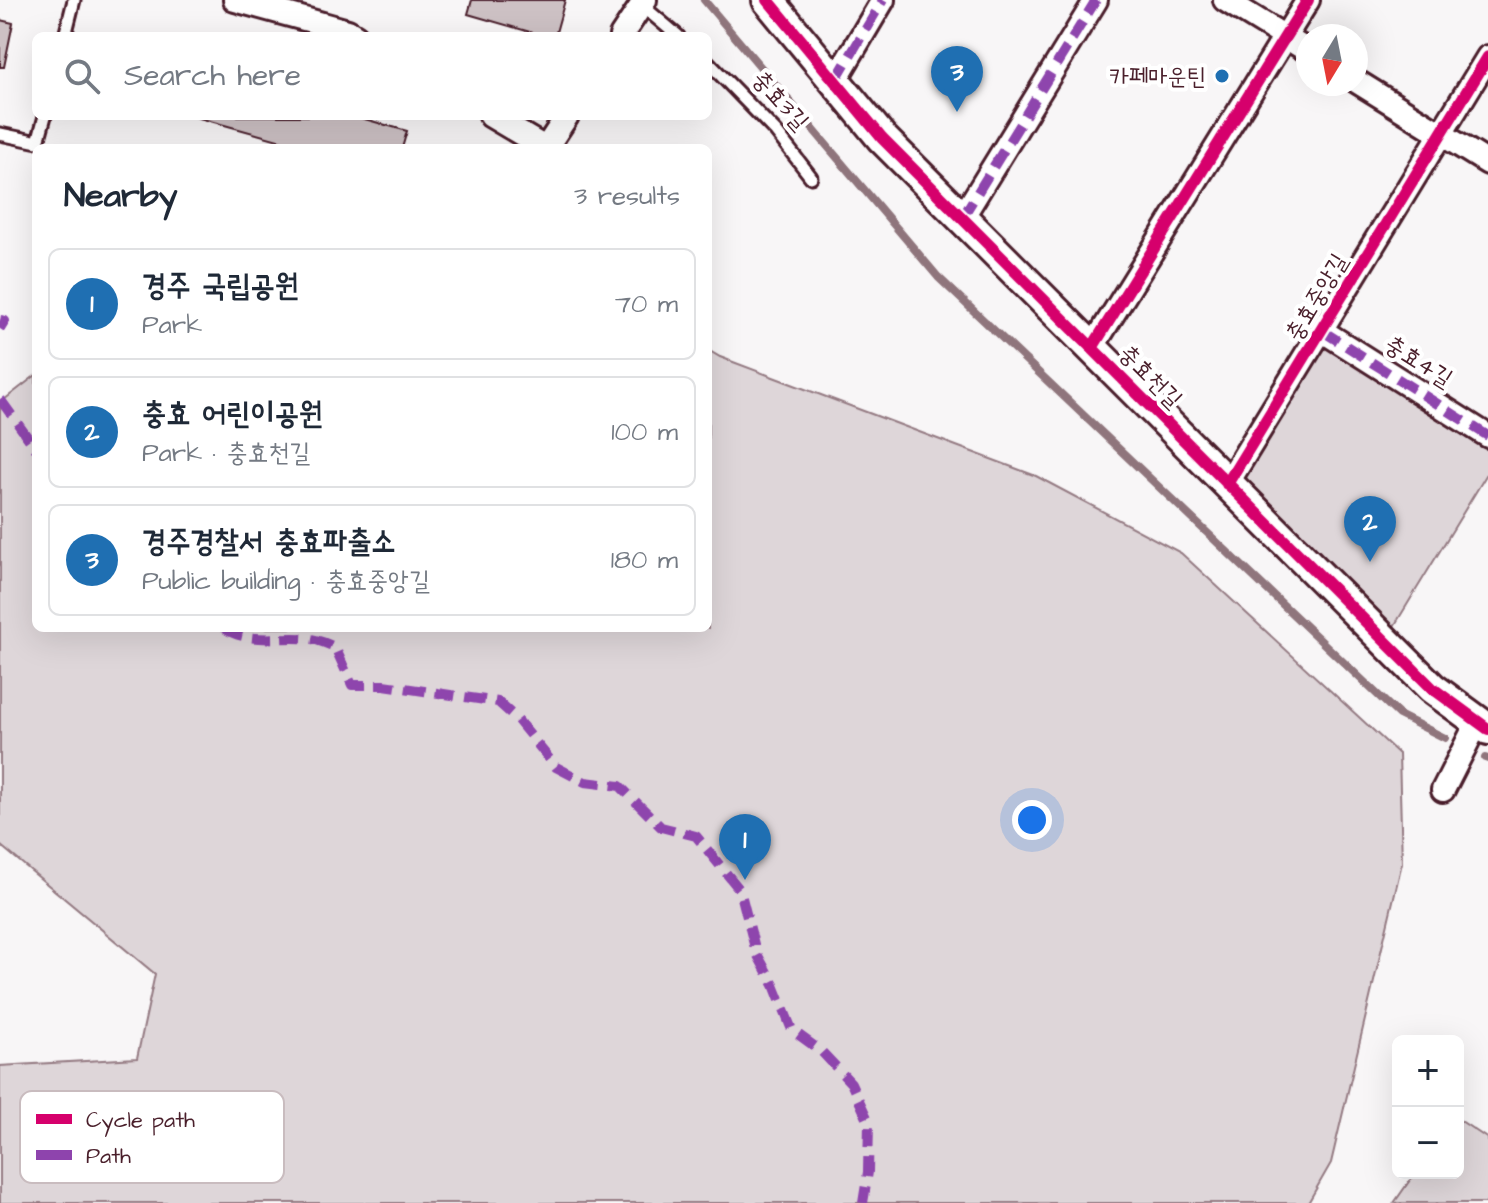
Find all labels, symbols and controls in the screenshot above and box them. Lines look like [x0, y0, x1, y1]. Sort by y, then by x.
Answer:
north arrow [1296, 24, 1368, 96]
search box [32, 32, 712, 120]
pin: 3 [931, 46, 983, 112]
icon: search [60, 54, 104, 98]
text: Search here [124, 55, 301, 97]
place label: 카페마운틴 [1109, 60, 1206, 94]
street label: 충효3길 [744, 63, 816, 138]
marker: 카페마운틴 [1213, 67, 1231, 85]
text: Nearby [64, 172, 178, 220]
text: 3 results [574, 178, 680, 214]
street label: 충효중앙길 [1277, 247, 1356, 348]
text: 경주 국립공원 [142, 265, 299, 307]
text: 1 [90, 286, 94, 322]
text: 70 m [615, 286, 678, 322]
text: Park [142, 307, 202, 343]
street label: 충효4길 [1378, 328, 1459, 396]
street label: 충효천길 [1111, 337, 1190, 416]
text: 충효 어린이공원 [142, 393, 323, 435]
text: 2 [85, 414, 99, 450]
text: 100 m [611, 414, 678, 450]
text: Park · 충효천길 [142, 435, 310, 471]
pin: 2 [1344, 496, 1396, 562]
text: 경주경찰서 충효파출소 [142, 521, 395, 563]
text: 3 [85, 542, 99, 578]
text: 180 m [611, 542, 678, 578]
text: Public building · 충효중앙길 [142, 563, 430, 599]
your location [1012, 800, 1052, 840]
pin: 1 [719, 814, 771, 880]
map controls [1392, 1035, 1464, 1179]
button: + [1392, 1035, 1464, 1107]
legend [20, 1091, 284, 1183]
text: Cycle path [86, 1105, 195, 1137]
button: − [1392, 1107, 1464, 1179]
text: Path [86, 1141, 131, 1172]

